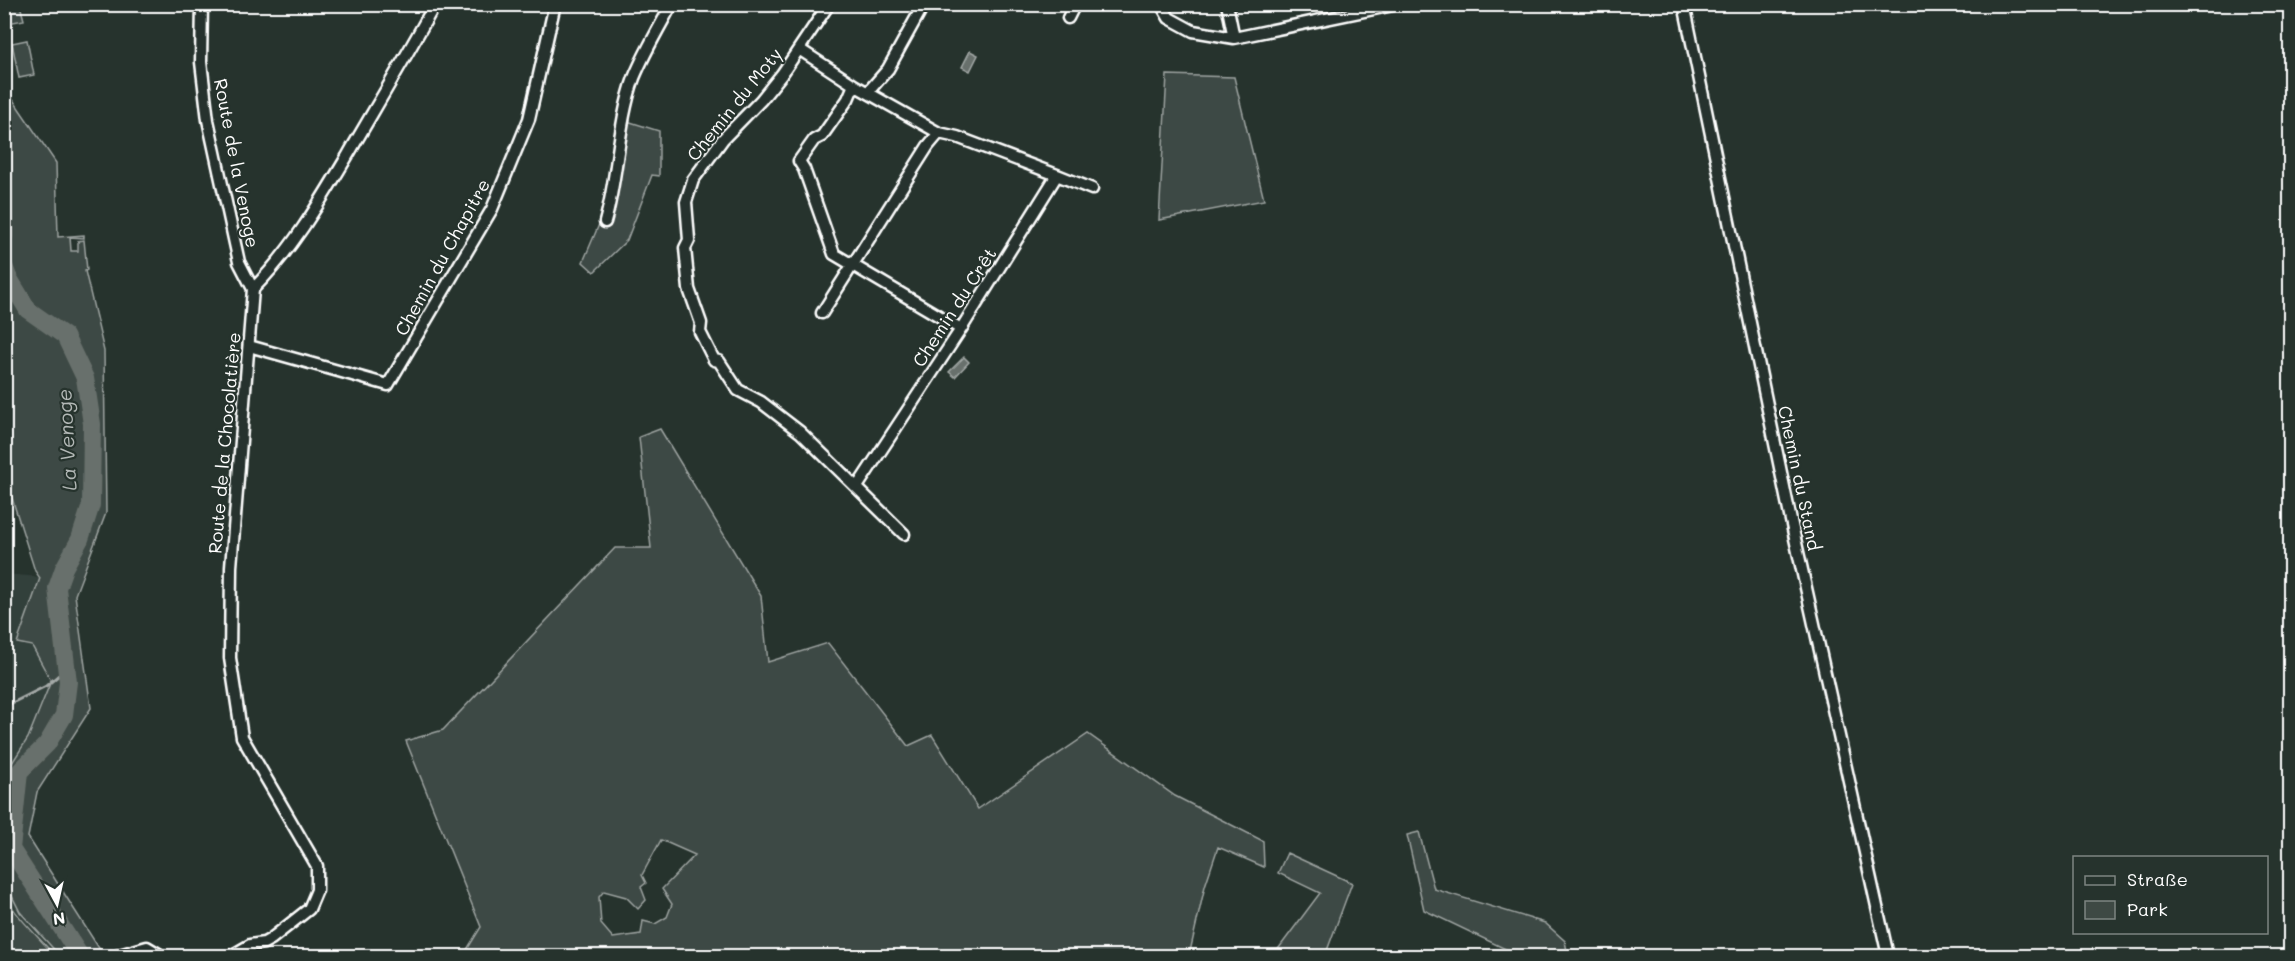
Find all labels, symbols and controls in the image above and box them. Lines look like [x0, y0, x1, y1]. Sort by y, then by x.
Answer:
street label: Chemin du Moty [681, 42, 787, 166]
street label: Route de la Venoge [209, 76, 265, 250]
street label: Chemin du Chapitre [389, 174, 495, 340]
street label: Chemin du Crêt [906, 243, 1002, 371]
street label: Route de la Chocolatière [202, 331, 246, 555]
water label: La Venoge [50, 388, 82, 492]
street label: Chemin du Stand [1773, 403, 1827, 553]
legend [2073, 856, 2268, 934]
text: Straße [2127, 867, 2188, 891]
north arrow [27, 874, 87, 934]
text: Park [2127, 897, 2168, 921]
text: N [52, 908, 67, 931]

